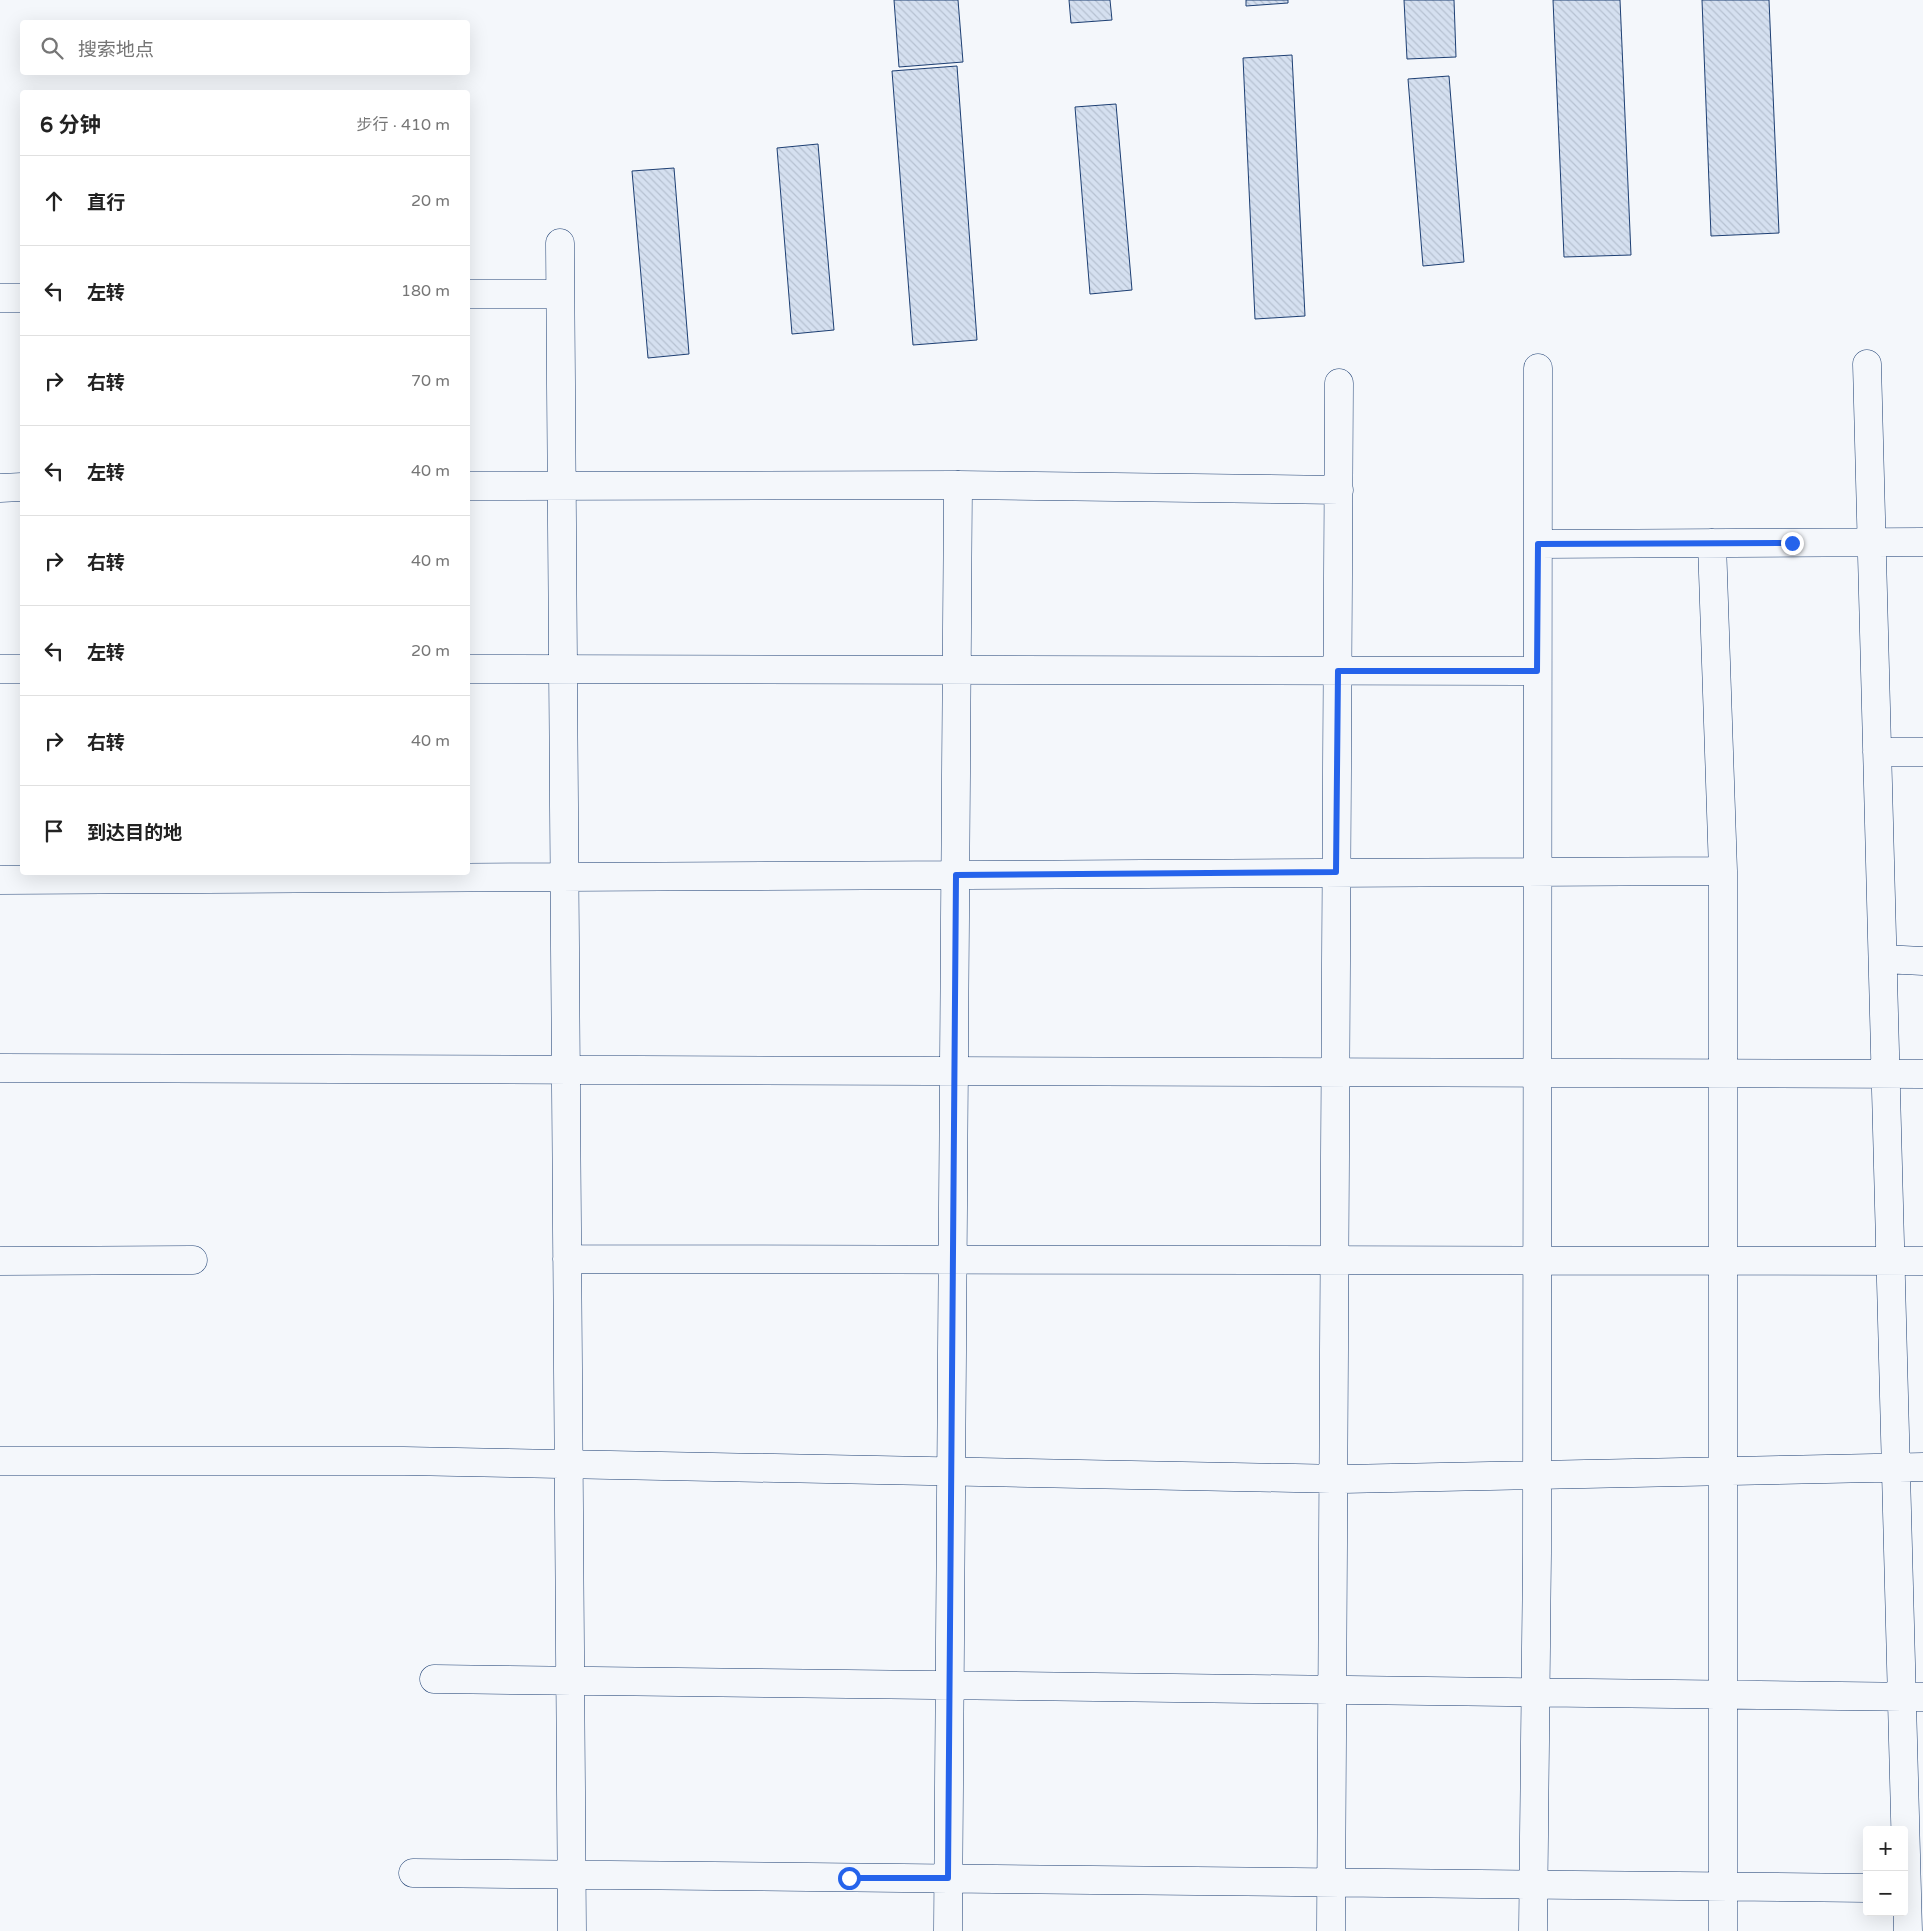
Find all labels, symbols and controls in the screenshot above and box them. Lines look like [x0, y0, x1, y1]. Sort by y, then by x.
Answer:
search box [20, 20, 470, 75]
icon: search [38, 34, 66, 62]
text: 搜索地点 [78, 39, 154, 61]
text: 6 分钟 [40, 113, 101, 138]
text: 步行 · 410 m [357, 115, 450, 135]
icon: ahead [40, 187, 68, 215]
text: 20 m [411, 191, 450, 211]
text: 直行 [87, 192, 125, 214]
icon: left [40, 277, 68, 305]
text: 180 m [401, 281, 450, 301]
text: 左转 [87, 282, 125, 304]
icon: right [40, 367, 68, 395]
text: 70 m [411, 371, 450, 391]
text: 右转 [87, 372, 125, 394]
icon: left [40, 457, 68, 485]
text: 40 m [411, 461, 450, 481]
text: 左转 [87, 462, 125, 484]
route end [1781, 532, 1804, 555]
icon: right [40, 547, 68, 575]
text: 40 m [411, 551, 450, 571]
text: 右转 [87, 552, 125, 574]
icon: left [40, 637, 68, 665]
text: 20 m [411, 641, 450, 661]
text: 左转 [87, 642, 125, 664]
icon: right [40, 727, 68, 755]
text: 40 m [411, 731, 450, 751]
text: 右转 [87, 732, 125, 754]
icon: arrive [40, 817, 68, 845]
text: 到达目的地 [87, 822, 182, 844]
map controls [1863, 1826, 1908, 1916]
button: + [1863, 1826, 1908, 1871]
route start [838, 1867, 861, 1890]
button: − [1863, 1871, 1908, 1916]

